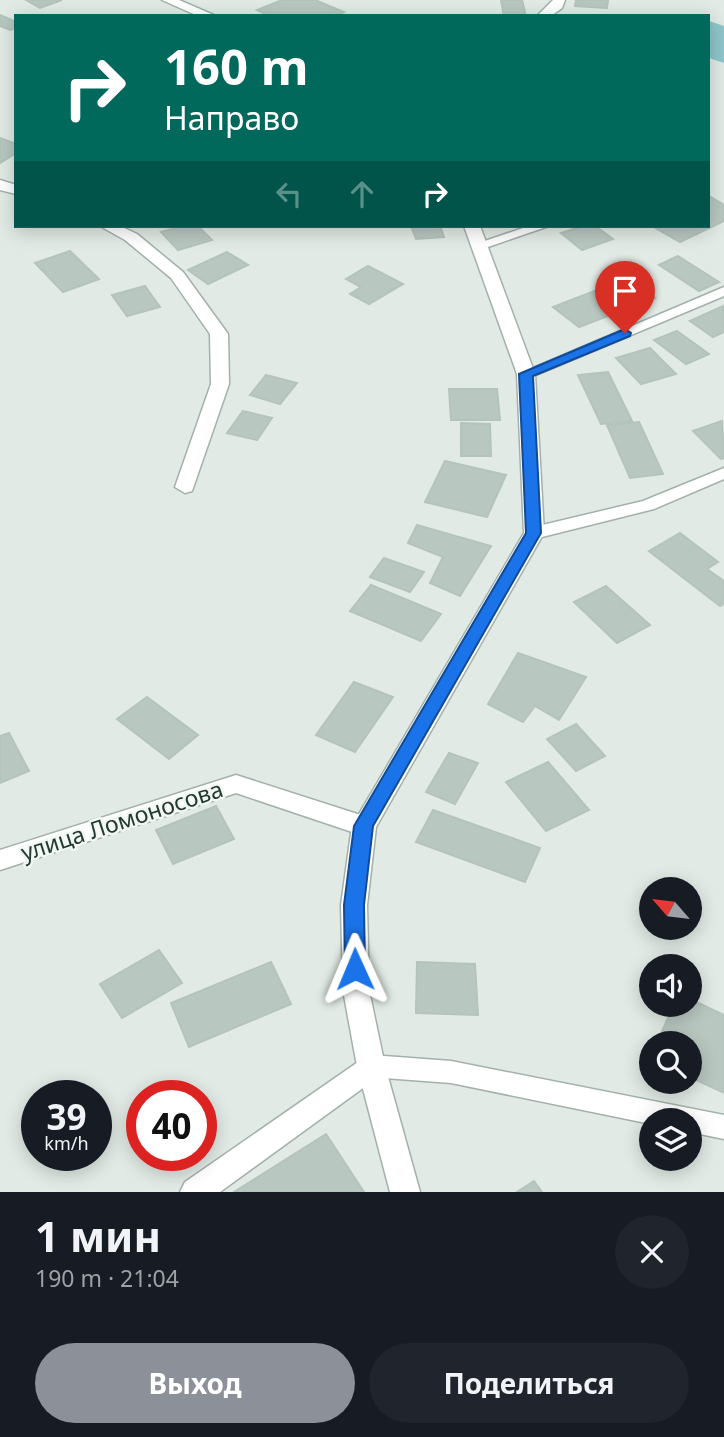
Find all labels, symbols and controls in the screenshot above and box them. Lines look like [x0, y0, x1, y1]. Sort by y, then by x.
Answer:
text: 160 m [164, 33, 309, 99]
icon: right [49, 42, 140, 133]
text: Направо [164, 96, 299, 139]
icon: left [270, 175, 308, 213]
icon: ahead [343, 175, 381, 213]
icon: right [416, 175, 454, 213]
pin [595, 261, 655, 333]
icon: arrive [606, 272, 644, 310]
street label: улица Ломоносова [17, 772, 227, 868]
north arrow [639, 877, 702, 940]
map controls [639, 877, 702, 1171]
position arrow [318, 932, 392, 1006]
button: sound [639, 954, 702, 1017]
button: search [639, 1031, 702, 1094]
speed limit sign: 40 [126, 1080, 217, 1171]
text: 39 [46, 1093, 87, 1140]
button: layers [639, 1108, 702, 1171]
text: km/h [44, 1131, 89, 1155]
text: 1 мин [35, 1207, 161, 1264]
button: close [615, 1215, 689, 1289]
text: 190 m · 21:04 [35, 1262, 179, 1294]
button: Выход [35, 1343, 355, 1423]
button: Поделиться [369, 1343, 689, 1423]

